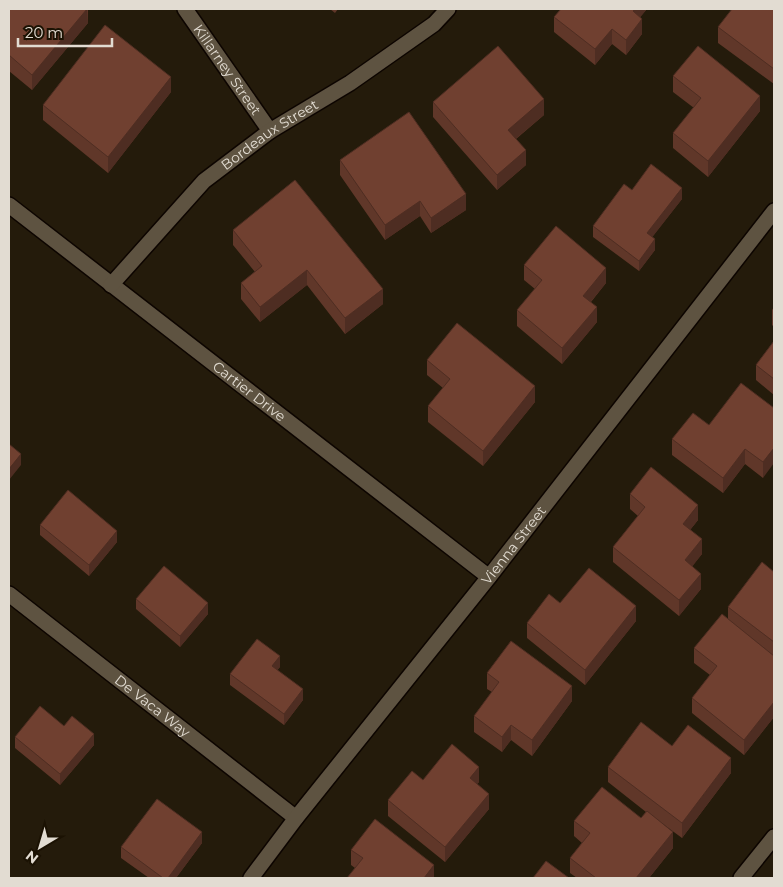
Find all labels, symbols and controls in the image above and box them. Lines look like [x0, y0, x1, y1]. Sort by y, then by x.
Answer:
scale bar [18, 15, 111, 47]
street label: Killarney Street [189, 21, 265, 119]
text: 20 m [25, 23, 63, 42]
street label: Bordeaux Street [217, 95, 322, 174]
street label: Cartier Drive [209, 357, 290, 425]
street label: Vienna Street [477, 502, 550, 588]
street label: De Vaca Way [111, 671, 194, 741]
north arrow [15, 822, 65, 872]
text: N [22, 847, 42, 868]

